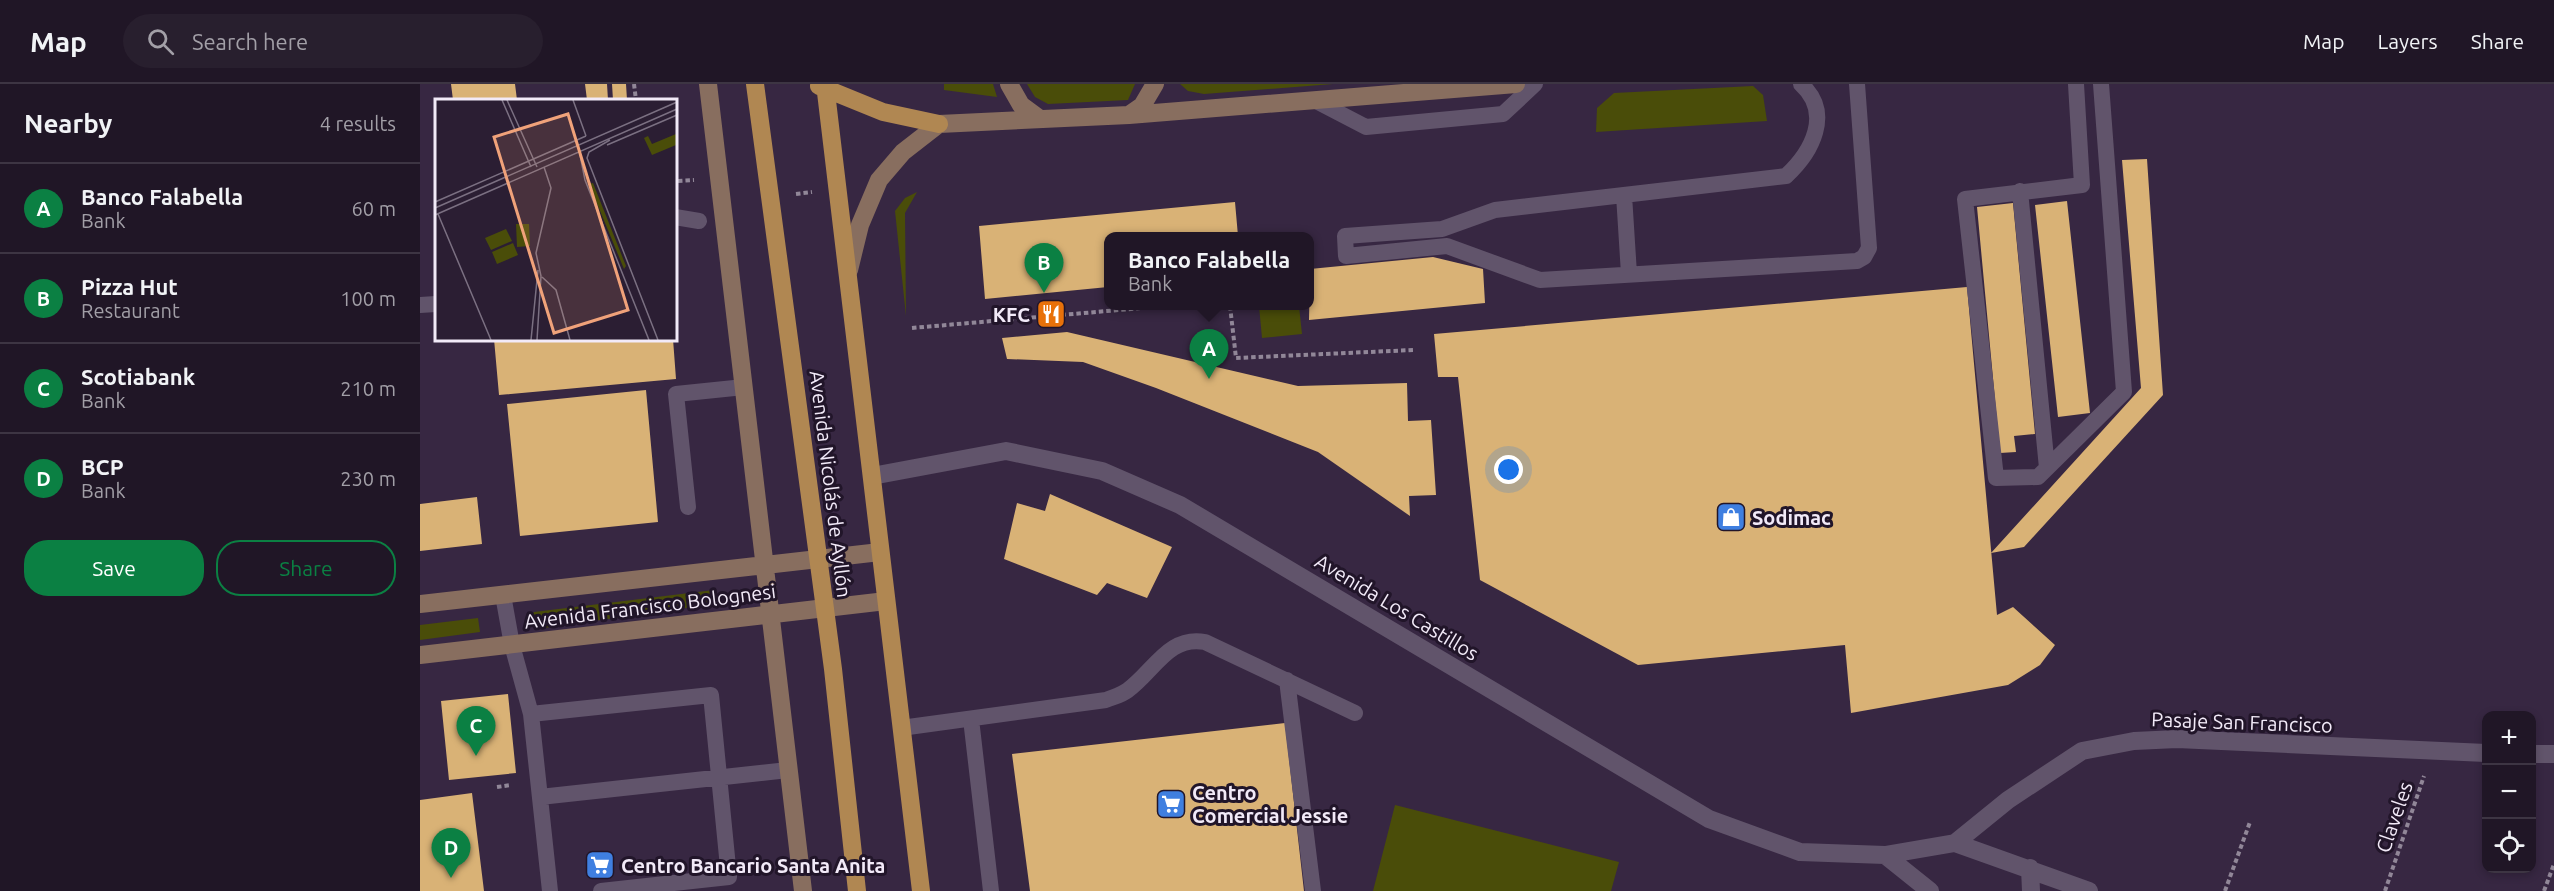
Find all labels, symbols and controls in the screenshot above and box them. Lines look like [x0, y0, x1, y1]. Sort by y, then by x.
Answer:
search box [123, 14, 543, 68]
icon: search [144, 25, 177, 58]
text: Map [30, 26, 87, 57]
text: Search here [192, 29, 308, 54]
text: Map [2303, 29, 2344, 53]
text: Layers [2377, 29, 2438, 53]
text: Share [2471, 29, 2524, 53]
inset map [435, 99, 676, 340]
text: Nearby [24, 109, 112, 138]
text: 4 results [320, 112, 396, 135]
text: Banco Falabella [81, 184, 243, 209]
text: A [36, 197, 51, 220]
text: 60 m [352, 197, 396, 220]
text: Bank [81, 209, 126, 232]
popup [1104, 232, 1314, 310]
pin: B [1024, 244, 1064, 293]
text: Banco Falabella [1128, 247, 1290, 272]
text: Bank [1128, 272, 1172, 295]
text: Pizza Hut [81, 274, 178, 299]
text: B [37, 287, 50, 310]
text: 100 m [340, 287, 396, 310]
restaurant icon: KFC [1035, 298, 1067, 330]
text: Restaurant [81, 299, 180, 322]
place label: KFC [993, 303, 1030, 326]
pin: A [1190, 330, 1228, 379]
text: Scotiabank [81, 364, 195, 389]
street label: Avenida Nicolás de Ayllón [806, 369, 856, 599]
text: C [37, 377, 50, 400]
text: 210 m [340, 377, 396, 400]
text: Bank [81, 389, 126, 412]
text: BCP [81, 454, 124, 479]
your location [1494, 455, 1523, 484]
text: D [36, 467, 51, 490]
text: 230 m [340, 467, 396, 490]
text: Bank [81, 479, 126, 502]
shop icon: Sodimac [1715, 501, 1747, 533]
place label: Sodimac [1752, 506, 1831, 529]
button: Save [24, 540, 204, 596]
button: Share [216, 540, 396, 596]
street label: Avenida Los Castillos [1311, 549, 1483, 665]
street label: Avenida Francisco Bolognesi [523, 579, 777, 633]
pin: C [456, 706, 496, 756]
street label: Pasaje San Francisco [2151, 707, 2333, 737]
map controls [2482, 711, 2536, 873]
button: + [2482, 711, 2536, 765]
button: − [2482, 765, 2536, 819]
street label: Claveles [2371, 778, 2417, 856]
place label: Centro Comercial Jessie [1192, 781, 1348, 827]
supermarket icon: Centro Comercial Jessie [1155, 788, 1187, 820]
button: locate [2482, 819, 2536, 873]
pin: D [432, 828, 471, 878]
supermarket icon: Centro Bancario Santa Anita [584, 849, 616, 881]
place label: Centro Bancario Santa Anita [621, 854, 885, 877]

